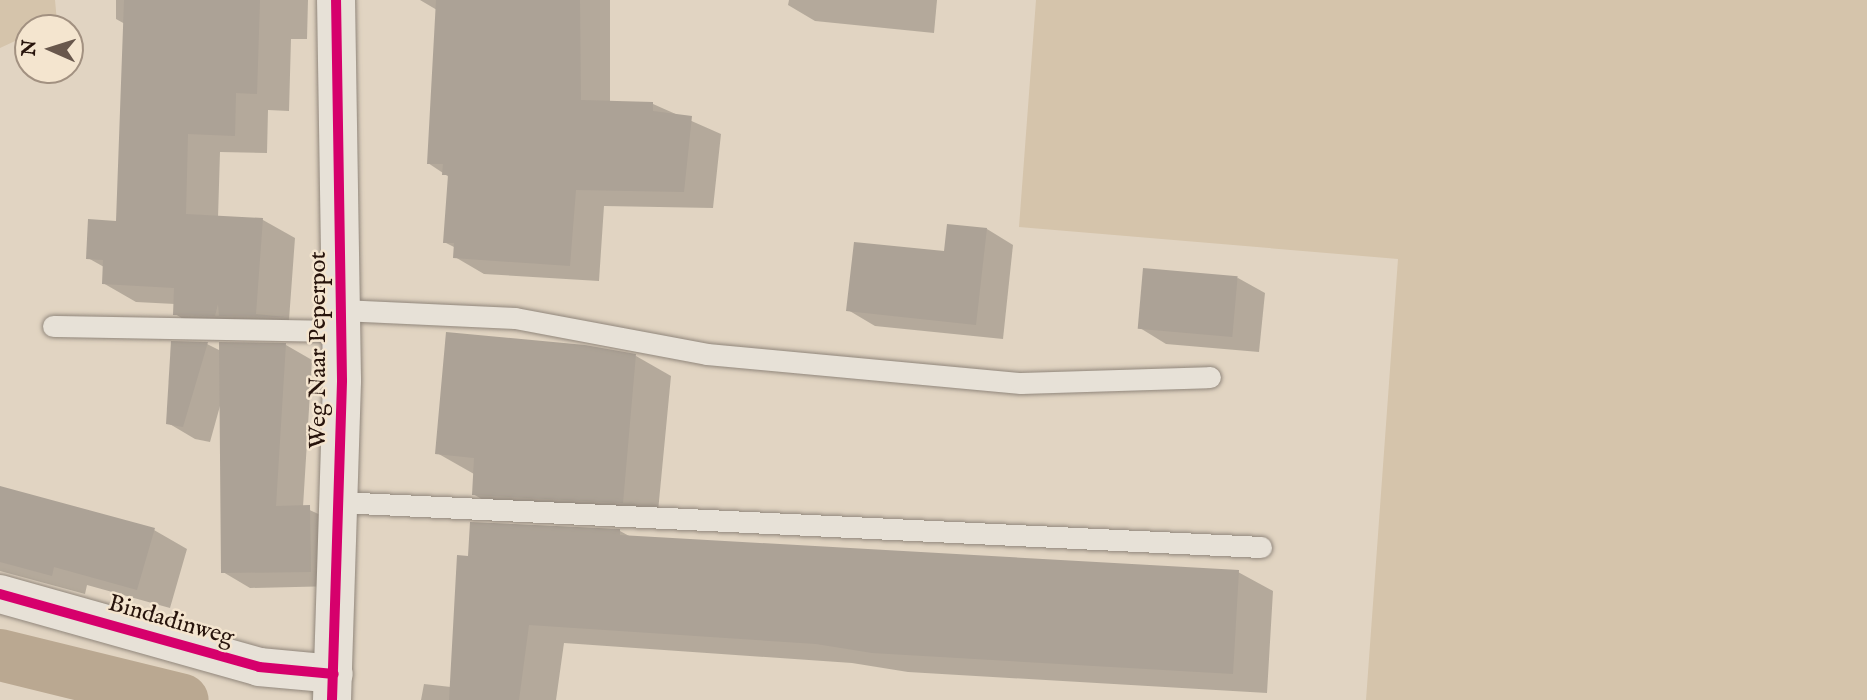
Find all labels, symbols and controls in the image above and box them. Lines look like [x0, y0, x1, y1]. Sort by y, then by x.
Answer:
north arrow [14, 14, 84, 84]
text: N [18, 39, 42, 57]
street label: Weg Naar Peperpot [305, 251, 333, 449]
street label: Bindadinweg [105, 589, 237, 653]

